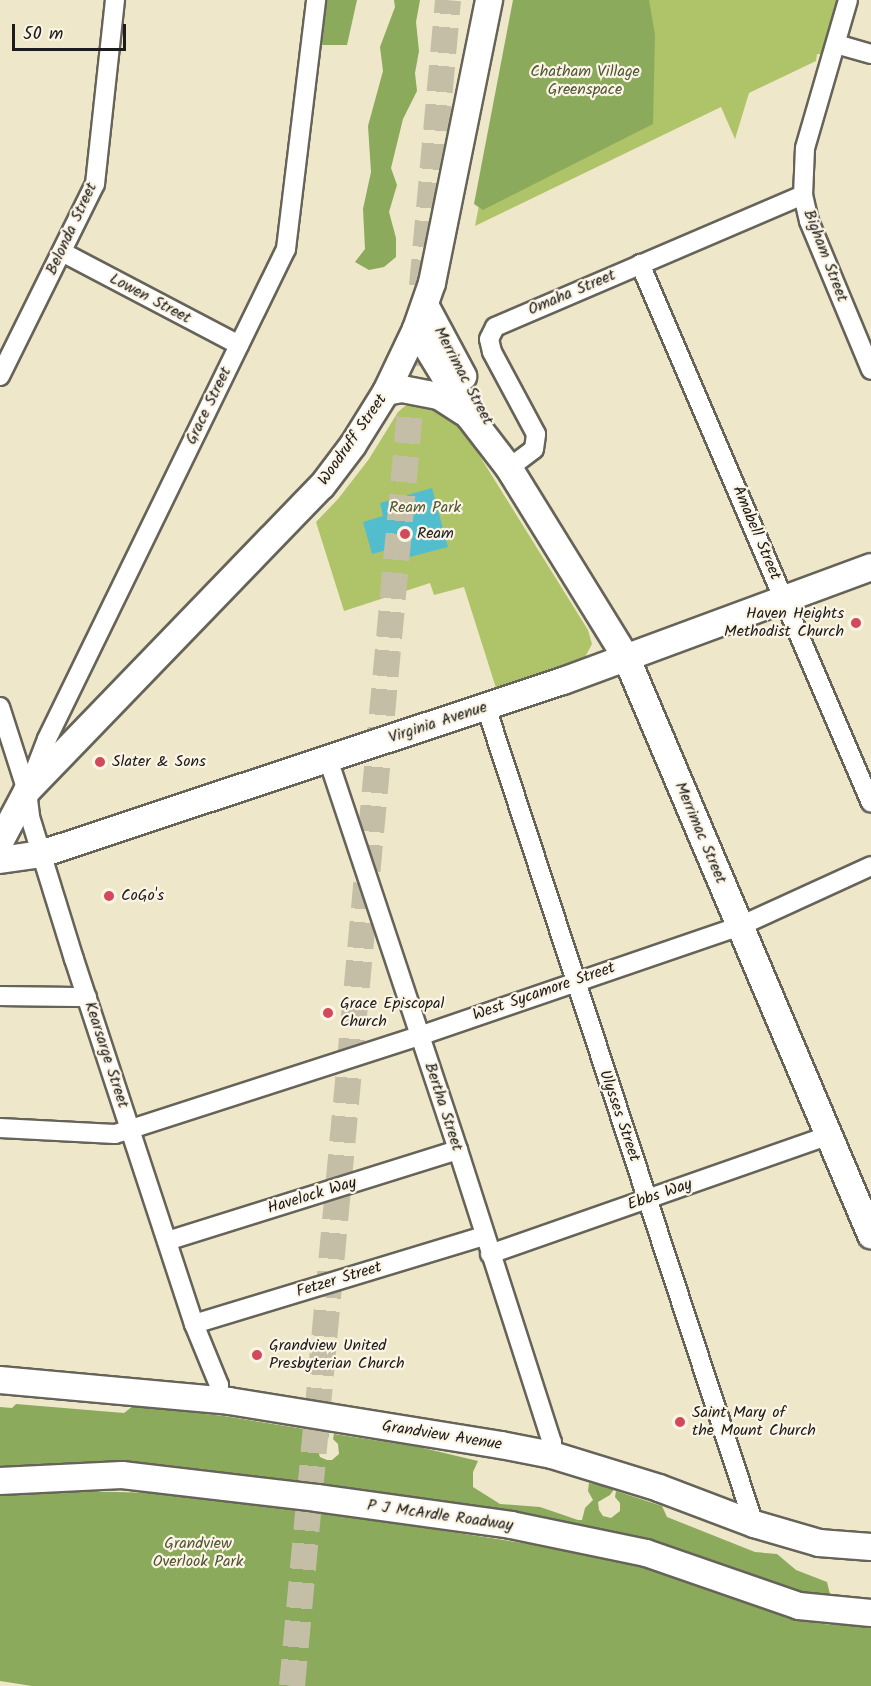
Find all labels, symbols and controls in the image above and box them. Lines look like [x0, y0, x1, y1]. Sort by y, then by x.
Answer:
scale bar [15, 12, 129, 50]
text: 50 m [23, 20, 63, 49]
park label: Chatham Village Greenspace [530, 62, 640, 100]
street label: Belonda Street [42, 180, 102, 278]
street label: Bigham Street [799, 207, 851, 305]
street label: Omaha Street [525, 266, 619, 320]
street label: Lowen Street [106, 270, 194, 328]
street label: Merrimac Street [429, 324, 497, 428]
street label: Grace Street [182, 364, 236, 448]
street label: Woodruff Street [314, 391, 392, 489]
street label: Amabell Street [728, 483, 784, 583]
park label: Ream Park [389, 498, 461, 518]
place label: Ream [417, 524, 454, 544]
marker: Ream [398, 527, 412, 541]
place label: Haven Heights Methodist Church [724, 604, 844, 642]
marker: Haven Heights Methodist Church [849, 616, 863, 630]
street label: Virginia Avenue [386, 698, 490, 748]
place label: Slater & Sons [112, 752, 206, 772]
marker: Slater & Sons [93, 755, 107, 769]
street label: Merrimac Street [670, 779, 730, 887]
place label: CoGo's [121, 886, 164, 906]
marker: CoGo's [102, 889, 116, 903]
street label: West Sycamore Street [470, 959, 618, 1025]
place label: Grace Episcopal Church [340, 994, 444, 1032]
street label: Kearsarge Street [80, 999, 132, 1111]
marker: Grace Episcopal Church [321, 1006, 335, 1020]
street label: Bertha Street [420, 1060, 466, 1154]
street label: Ulysses Street [594, 1068, 644, 1164]
street label: Havelock Way [265, 1173, 359, 1219]
street label: Ebbs Way [625, 1175, 695, 1215]
street label: Fetzer Street [294, 1258, 384, 1302]
place label: Grandview United Presbyterian Church [269, 1336, 405, 1374]
marker: Grandview United Presbyterian Church [250, 1348, 264, 1362]
place label: Saint Mary of the Mount Church [692, 1403, 816, 1441]
marker: Saint Mary of the Mount Church [673, 1415, 687, 1429]
street label: Grandview Avenue [381, 1417, 503, 1455]
street label: P J McArdle Roadway [366, 1496, 514, 1536]
park label: Grandview Overlook Park [153, 1534, 243, 1572]

